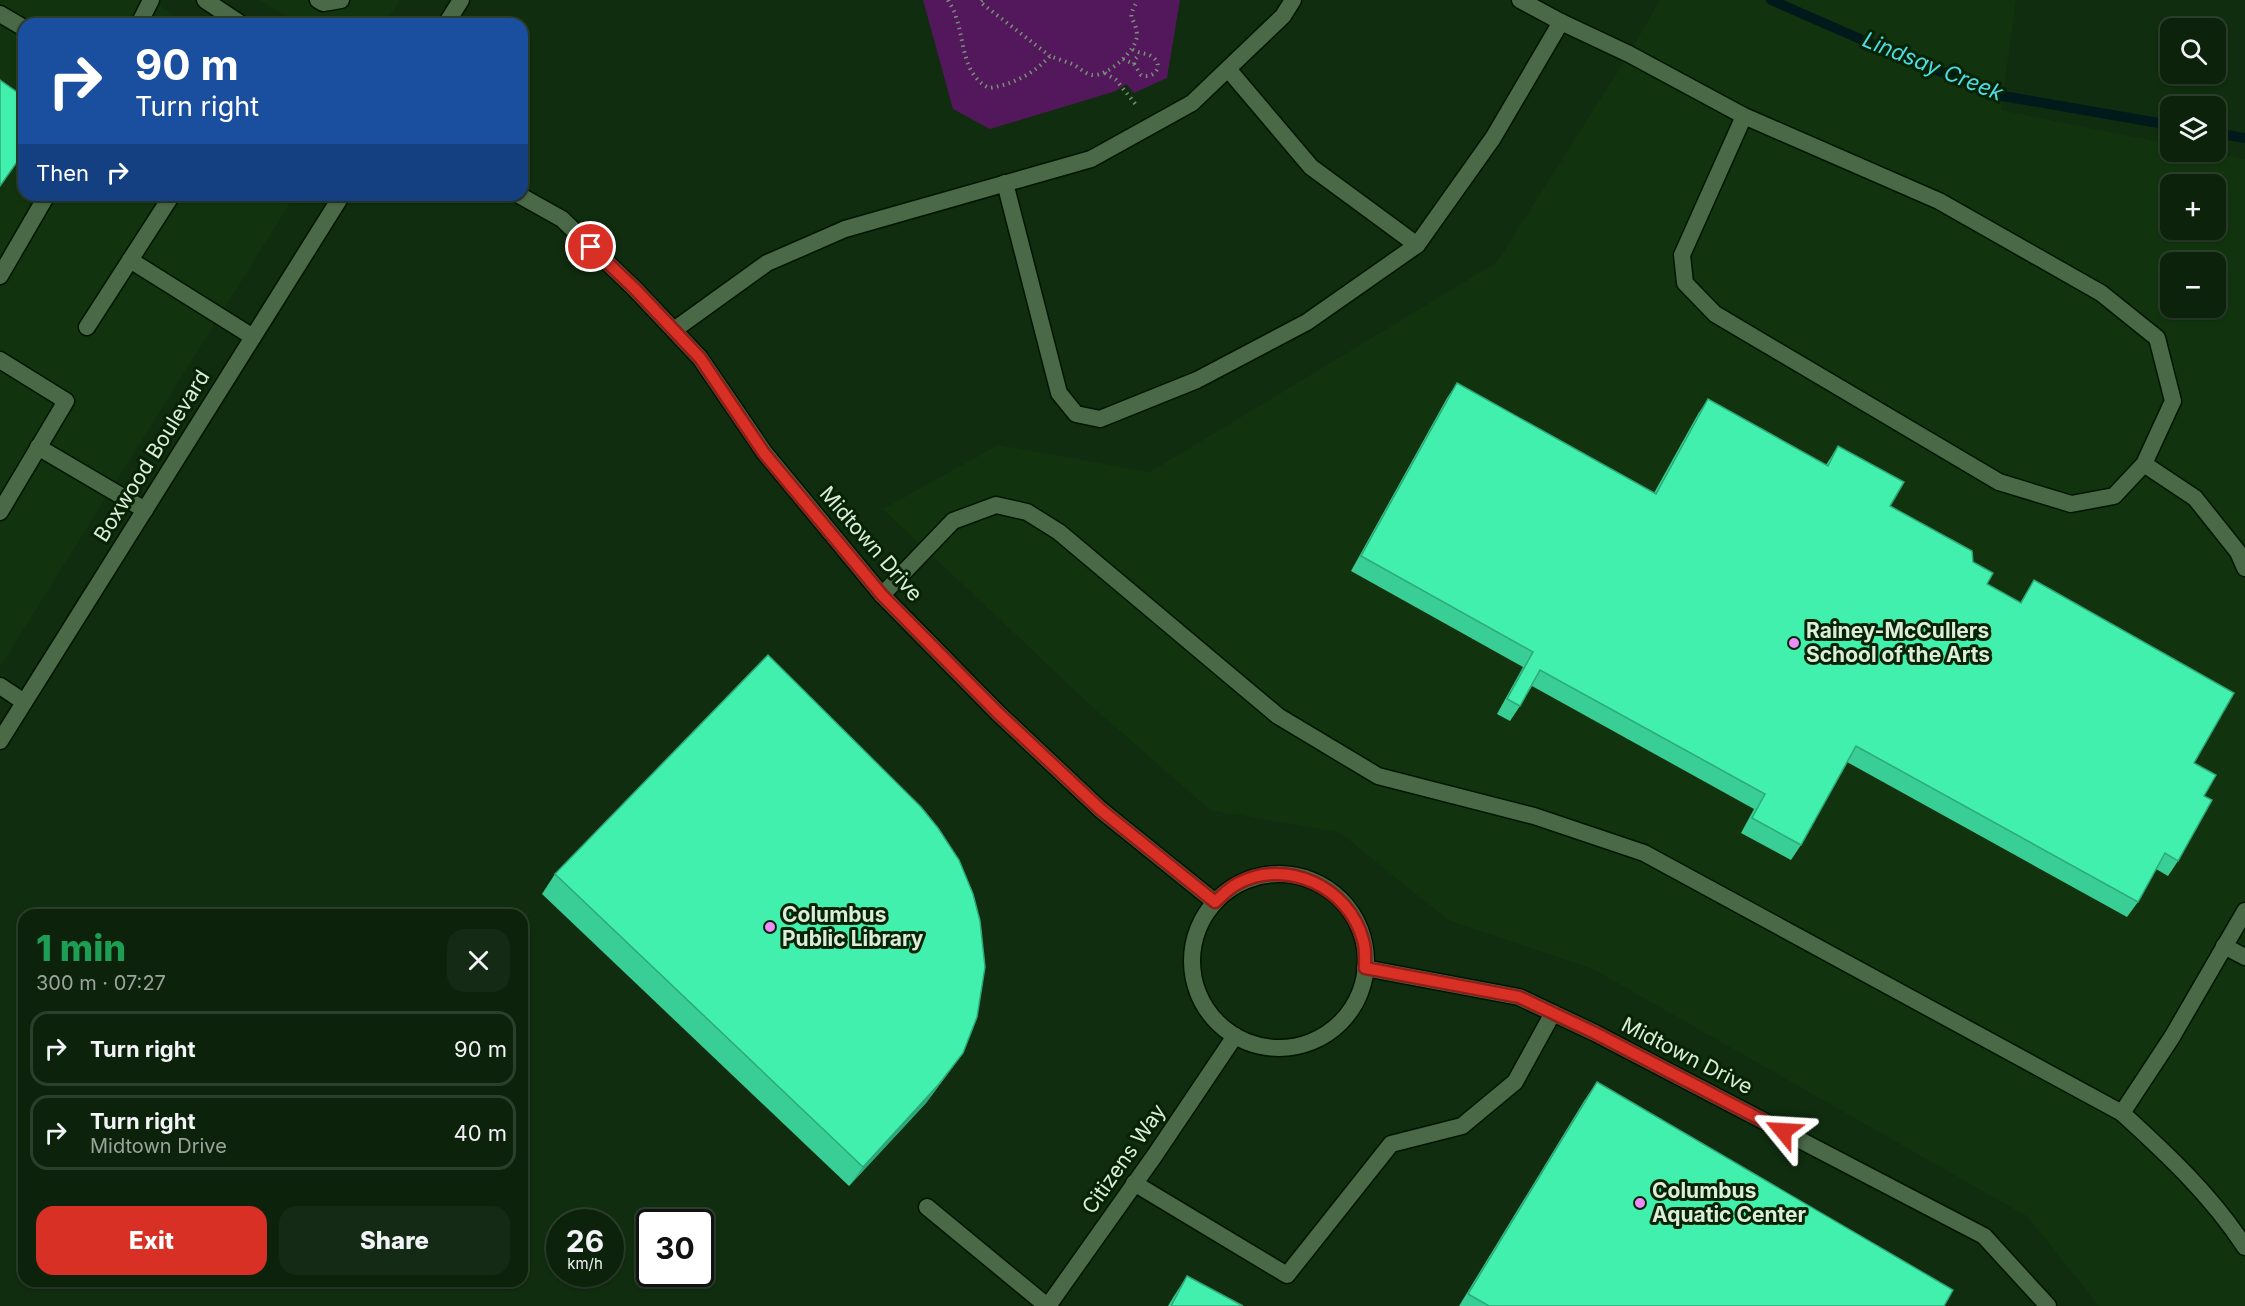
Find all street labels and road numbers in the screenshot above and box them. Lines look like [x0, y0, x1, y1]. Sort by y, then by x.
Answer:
street label: Boxwood Boulevard [89, 365, 215, 546]
street label: Midtown Drive [815, 481, 928, 606]
street label: Midtown Drive [1618, 1012, 1757, 1099]
street label: Citizens Way [1077, 1099, 1171, 1218]

